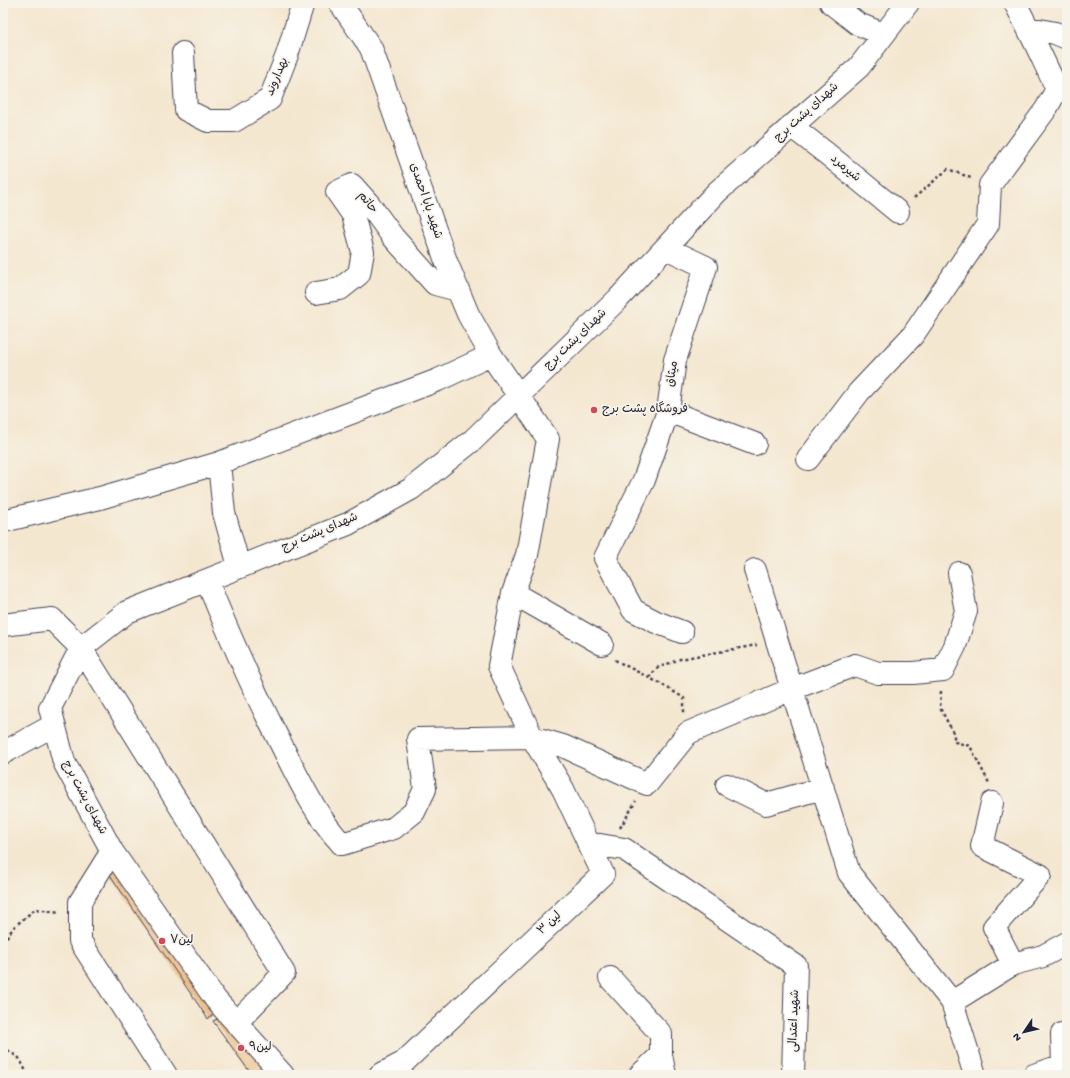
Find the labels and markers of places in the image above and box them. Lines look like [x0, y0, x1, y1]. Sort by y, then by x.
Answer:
place label: فروشگاه پشت برج [602, 401, 688, 417]
marker: فروشگاه پشت برج [589, 405, 599, 415]
place label: لین۷ [170, 934, 193, 948]
marker: لین۷ [157, 936, 167, 946]
place label: لین۹ [249, 1041, 272, 1055]
marker: لین۹ [236, 1043, 246, 1053]

